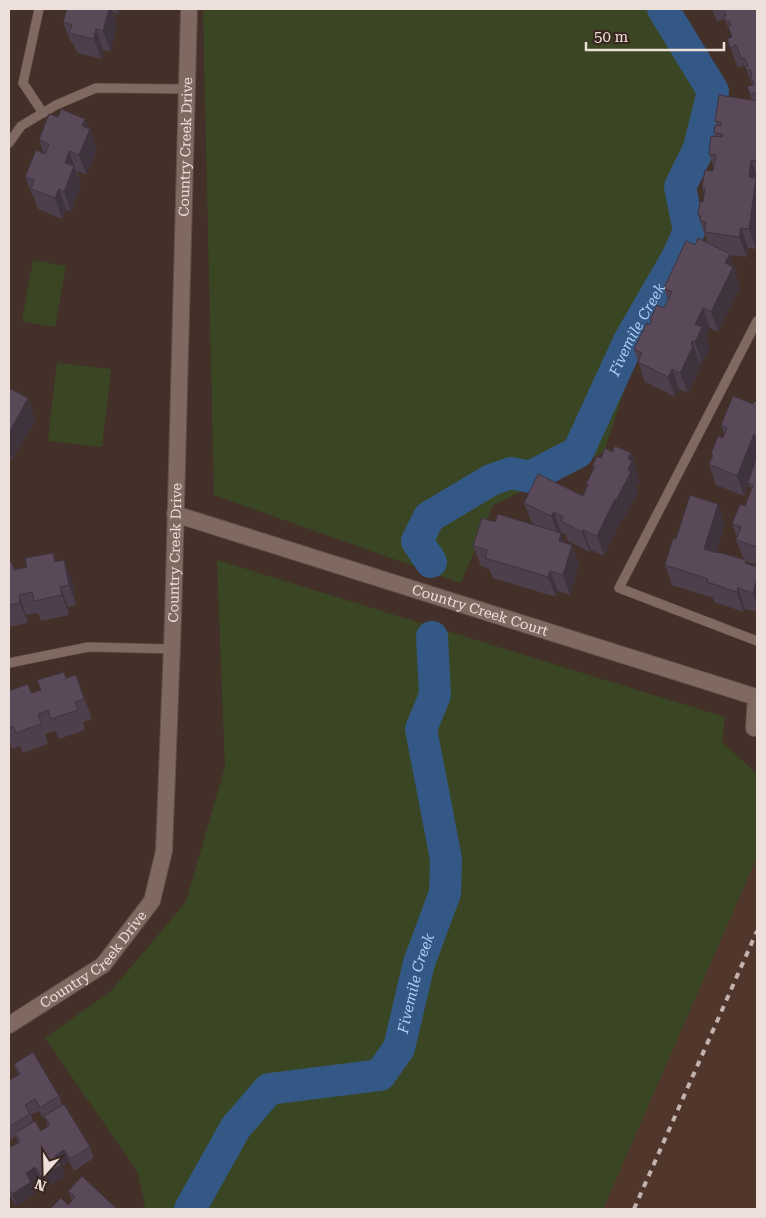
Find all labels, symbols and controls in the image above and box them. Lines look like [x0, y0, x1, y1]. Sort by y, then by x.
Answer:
scale bar [586, 20, 724, 52]
text: 50 m [594, 28, 629, 46]
street label: Country Creek Drive [176, 77, 195, 217]
water label: Fivemile Creek [605, 279, 670, 380]
street label: Country Creek Drive [165, 482, 185, 623]
street label: Country Creek Court [410, 581, 550, 639]
street label: Country Creek Drive [37, 907, 150, 1011]
water label: Fivemile Creek [394, 930, 438, 1036]
north arrow [20, 1148, 70, 1198]
text: N [33, 1176, 48, 1195]

